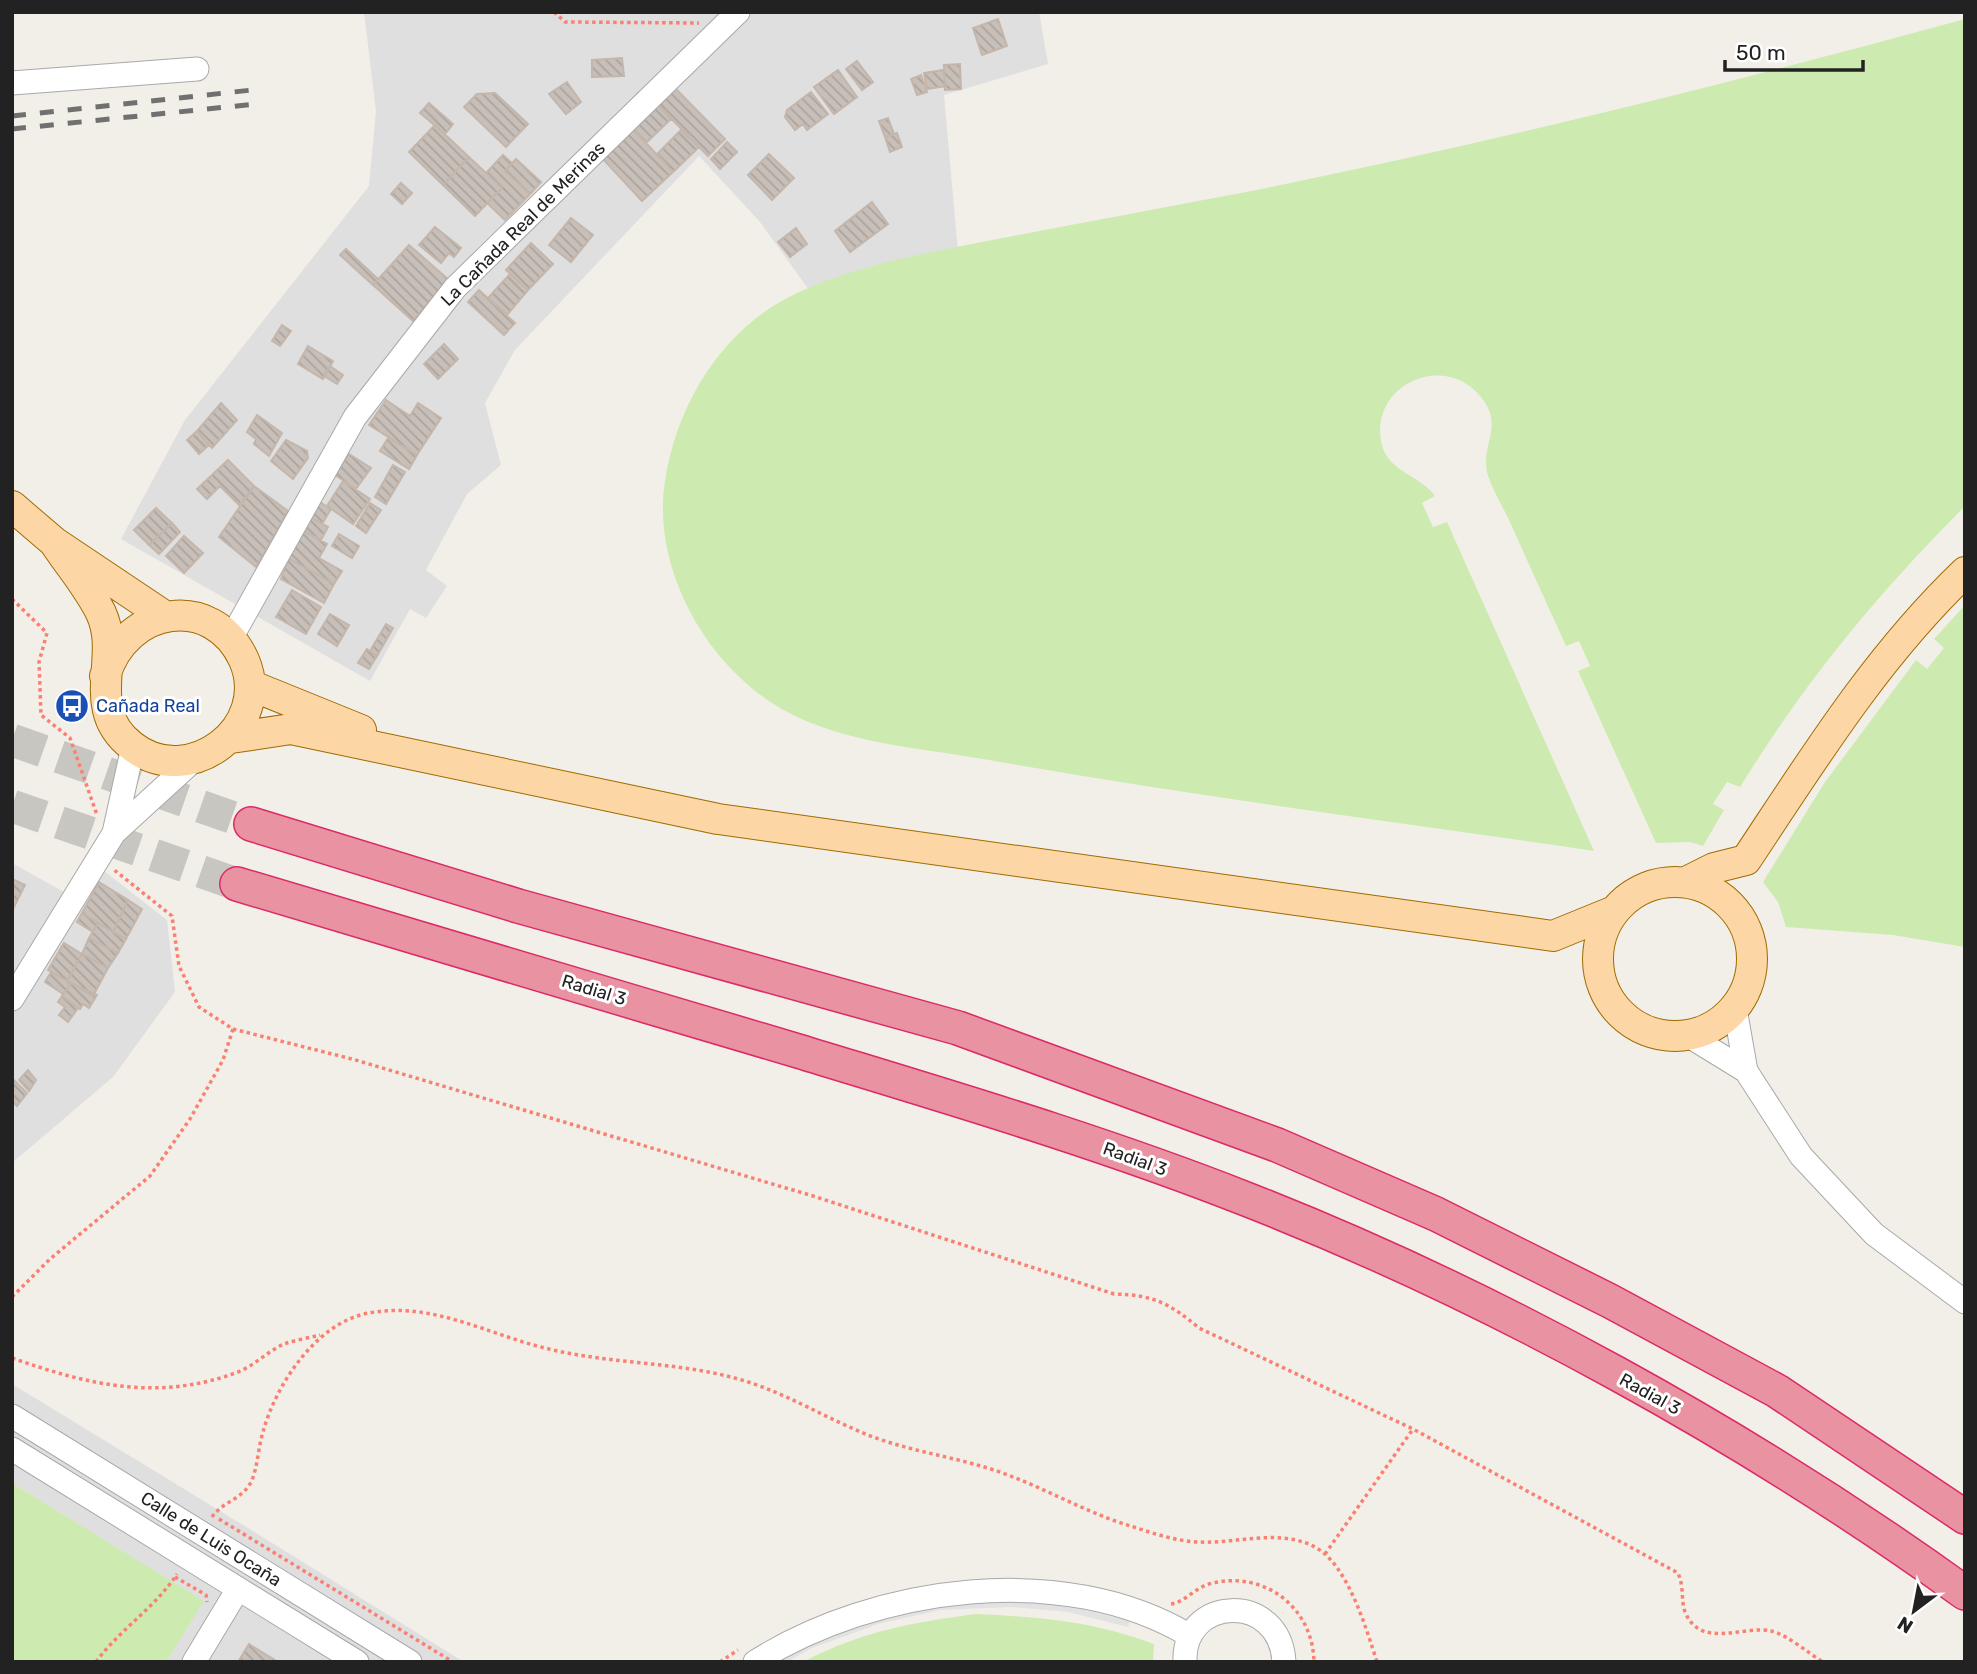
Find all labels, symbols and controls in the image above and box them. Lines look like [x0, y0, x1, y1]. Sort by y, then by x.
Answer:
scale bar [1725, 28, 1863, 72]
text: 50 m [1736, 40, 1786, 65]
street label: La Cañada Real de Merinas [436, 137, 610, 311]
bus stop icon: Cañada Real [53, 687, 91, 725]
place label: Cañada Real [96, 695, 200, 717]
street label: Radial 3 [559, 970, 629, 1010]
street label: Radial 3 [1100, 1137, 1170, 1181]
street label: Radial 3 [1616, 1368, 1684, 1420]
street label: Calle de Luis Ocaña [137, 1487, 285, 1591]
north arrow [1879, 1576, 1949, 1646]
text: N [1893, 1612, 1917, 1638]

